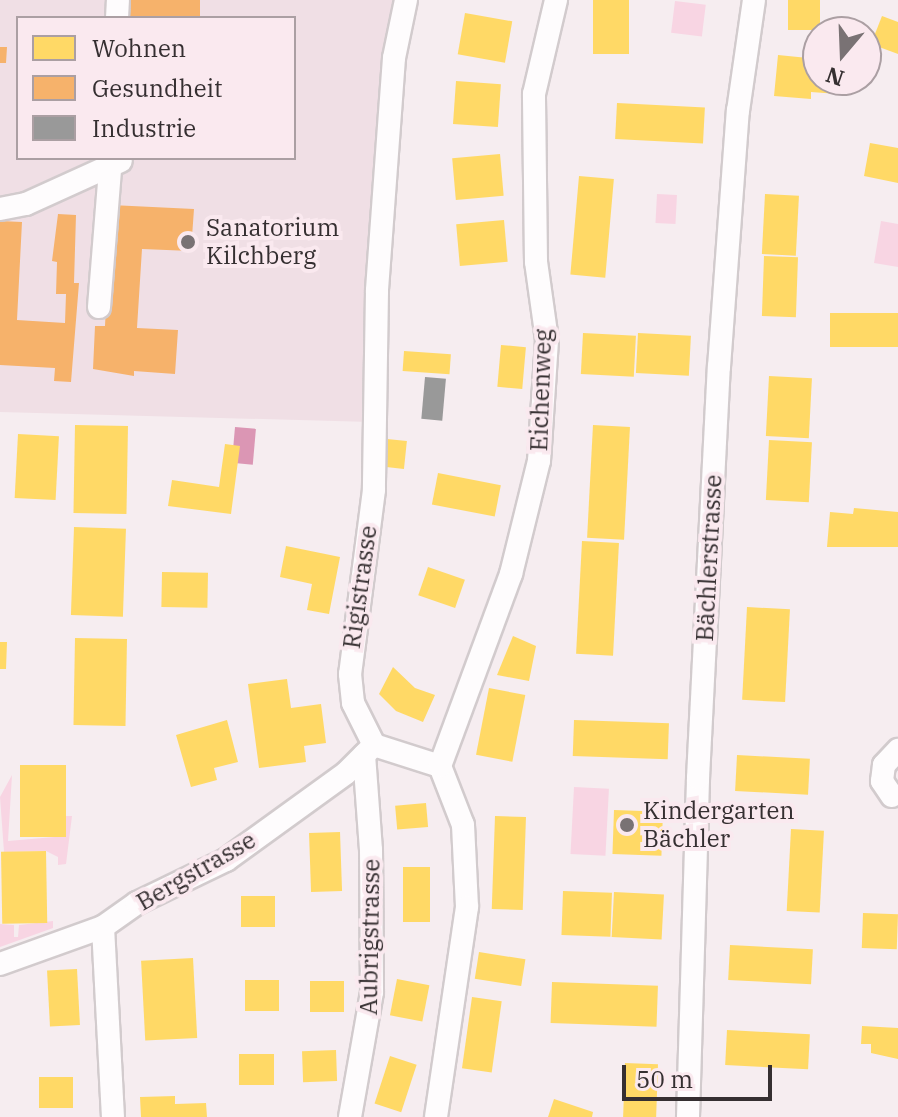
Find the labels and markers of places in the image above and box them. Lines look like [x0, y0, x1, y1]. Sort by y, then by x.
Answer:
place label: Sanatorium Kilchberg [206, 214, 339, 270]
marker: Sanatorium Kilchberg [177, 231, 199, 253]
place label: Kindergarten Bächler [643, 797, 795, 853]
marker: Kindergarten Bächler [618, 816, 636, 834]

